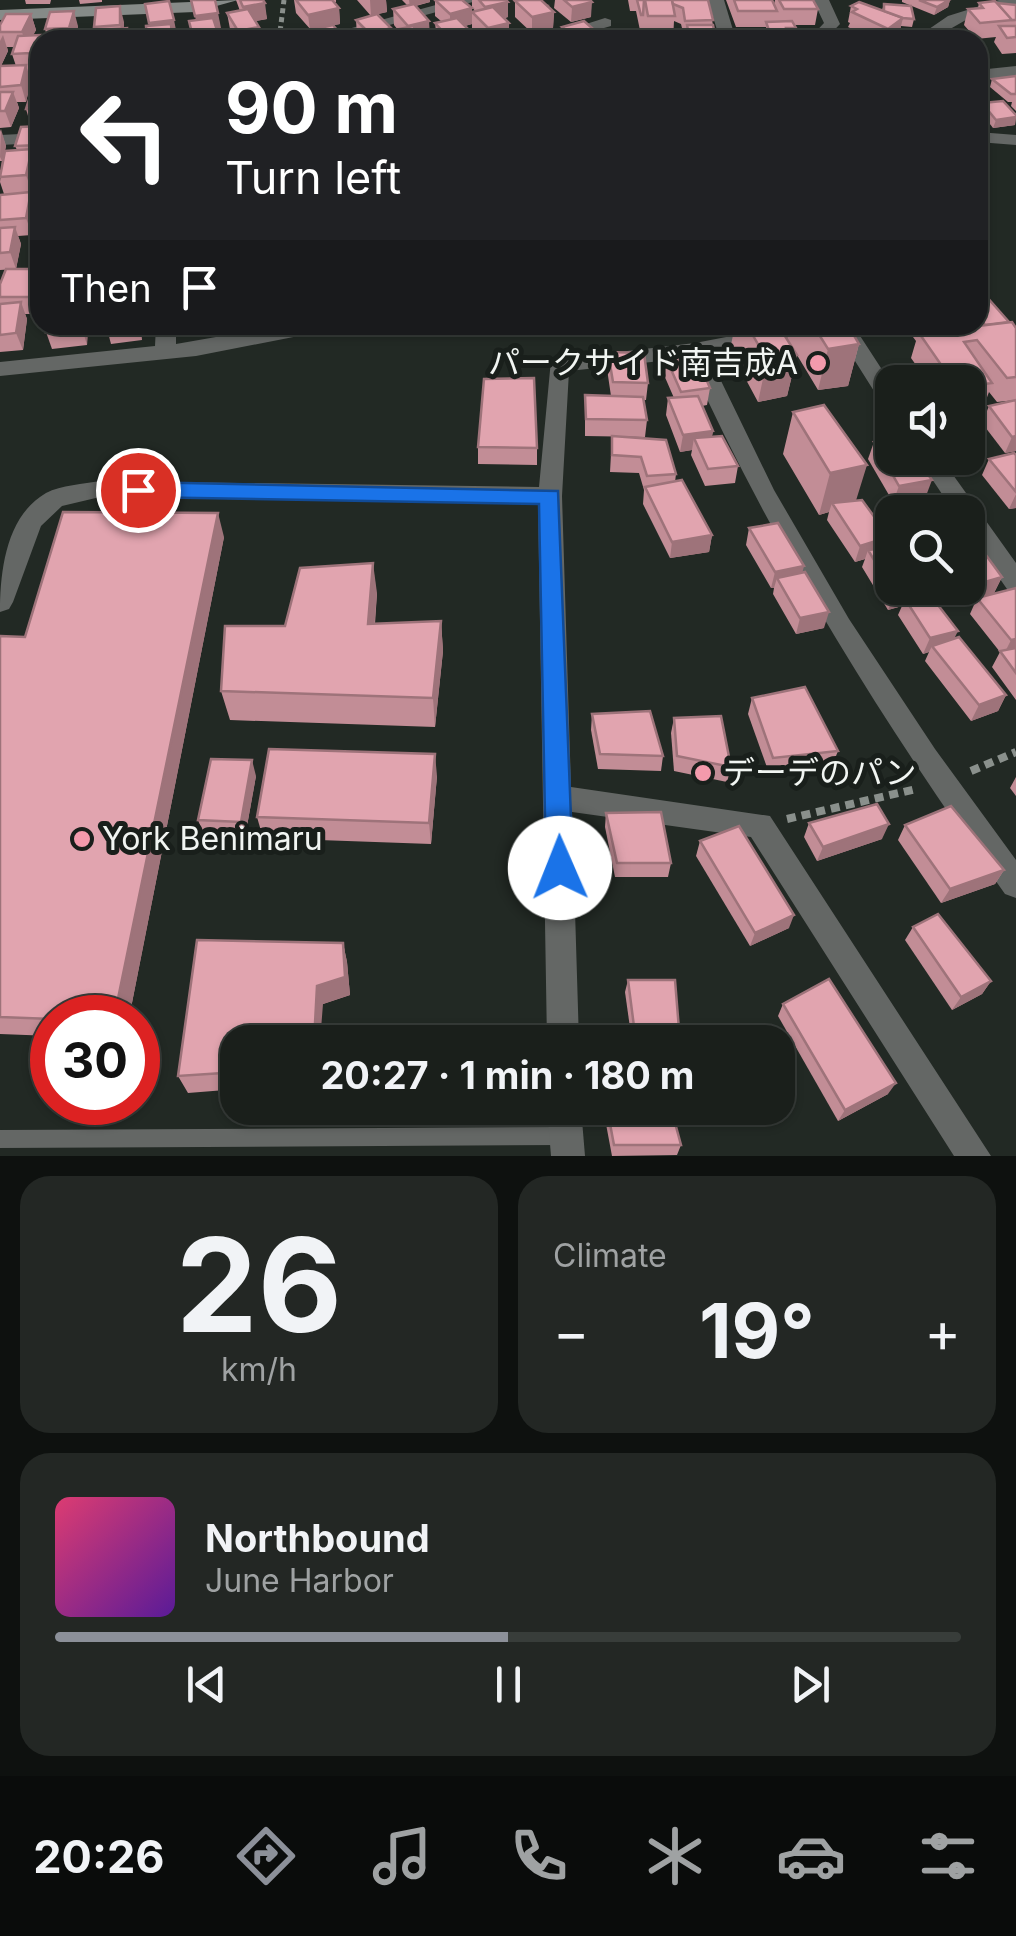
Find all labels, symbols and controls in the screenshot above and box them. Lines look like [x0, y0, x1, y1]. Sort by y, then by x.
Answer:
text: 90 m [225, 65, 398, 150]
icon: left [60, 70, 190, 200]
text: Turn left [225, 150, 401, 205]
icon: arrive [172, 260, 227, 315]
text: Then [60, 265, 152, 311]
place label: パークサイド南吉成A [488, 343, 798, 382]
marker: パークサイド南吉成A [807, 352, 829, 374]
map controls [875, 365, 985, 605]
button: sound [875, 365, 985, 475]
pin [96, 448, 181, 533]
icon: arrive [111, 463, 166, 518]
button: search [875, 495, 985, 605]
place label: デーデのパン [723, 753, 917, 792]
marker: デーデのパン [692, 762, 714, 784]
position arrow [508, 816, 612, 920]
place label: York Benimaru [102, 819, 323, 858]
marker: York Benimaru [71, 828, 93, 850]
speed limit sign: 30 [30, 995, 160, 1125]
text: 20:27 · 1 min · 180 m [320, 1052, 695, 1098]
text: 26 [176, 1206, 342, 1363]
text: Climate [553, 1236, 667, 1275]
text: 19° [699, 1285, 815, 1376]
text: − [553, 1299, 589, 1365]
text: + [925, 1299, 961, 1365]
text: km/h [221, 1350, 297, 1389]
text: Northbound [205, 1515, 430, 1561]
text: June Harbor [205, 1561, 394, 1600]
icon: previous [179, 1657, 234, 1712]
icon: pause [481, 1657, 536, 1712]
icon: next [783, 1657, 838, 1712]
icon: directions [231, 1821, 301, 1891]
icon: music [367, 1821, 437, 1891]
icon: phone [504, 1821, 574, 1891]
icon: climate [640, 1821, 710, 1891]
icon: car [776, 1821, 846, 1891]
icon: filters [913, 1821, 983, 1891]
text: 20:26 [33, 1829, 164, 1884]

